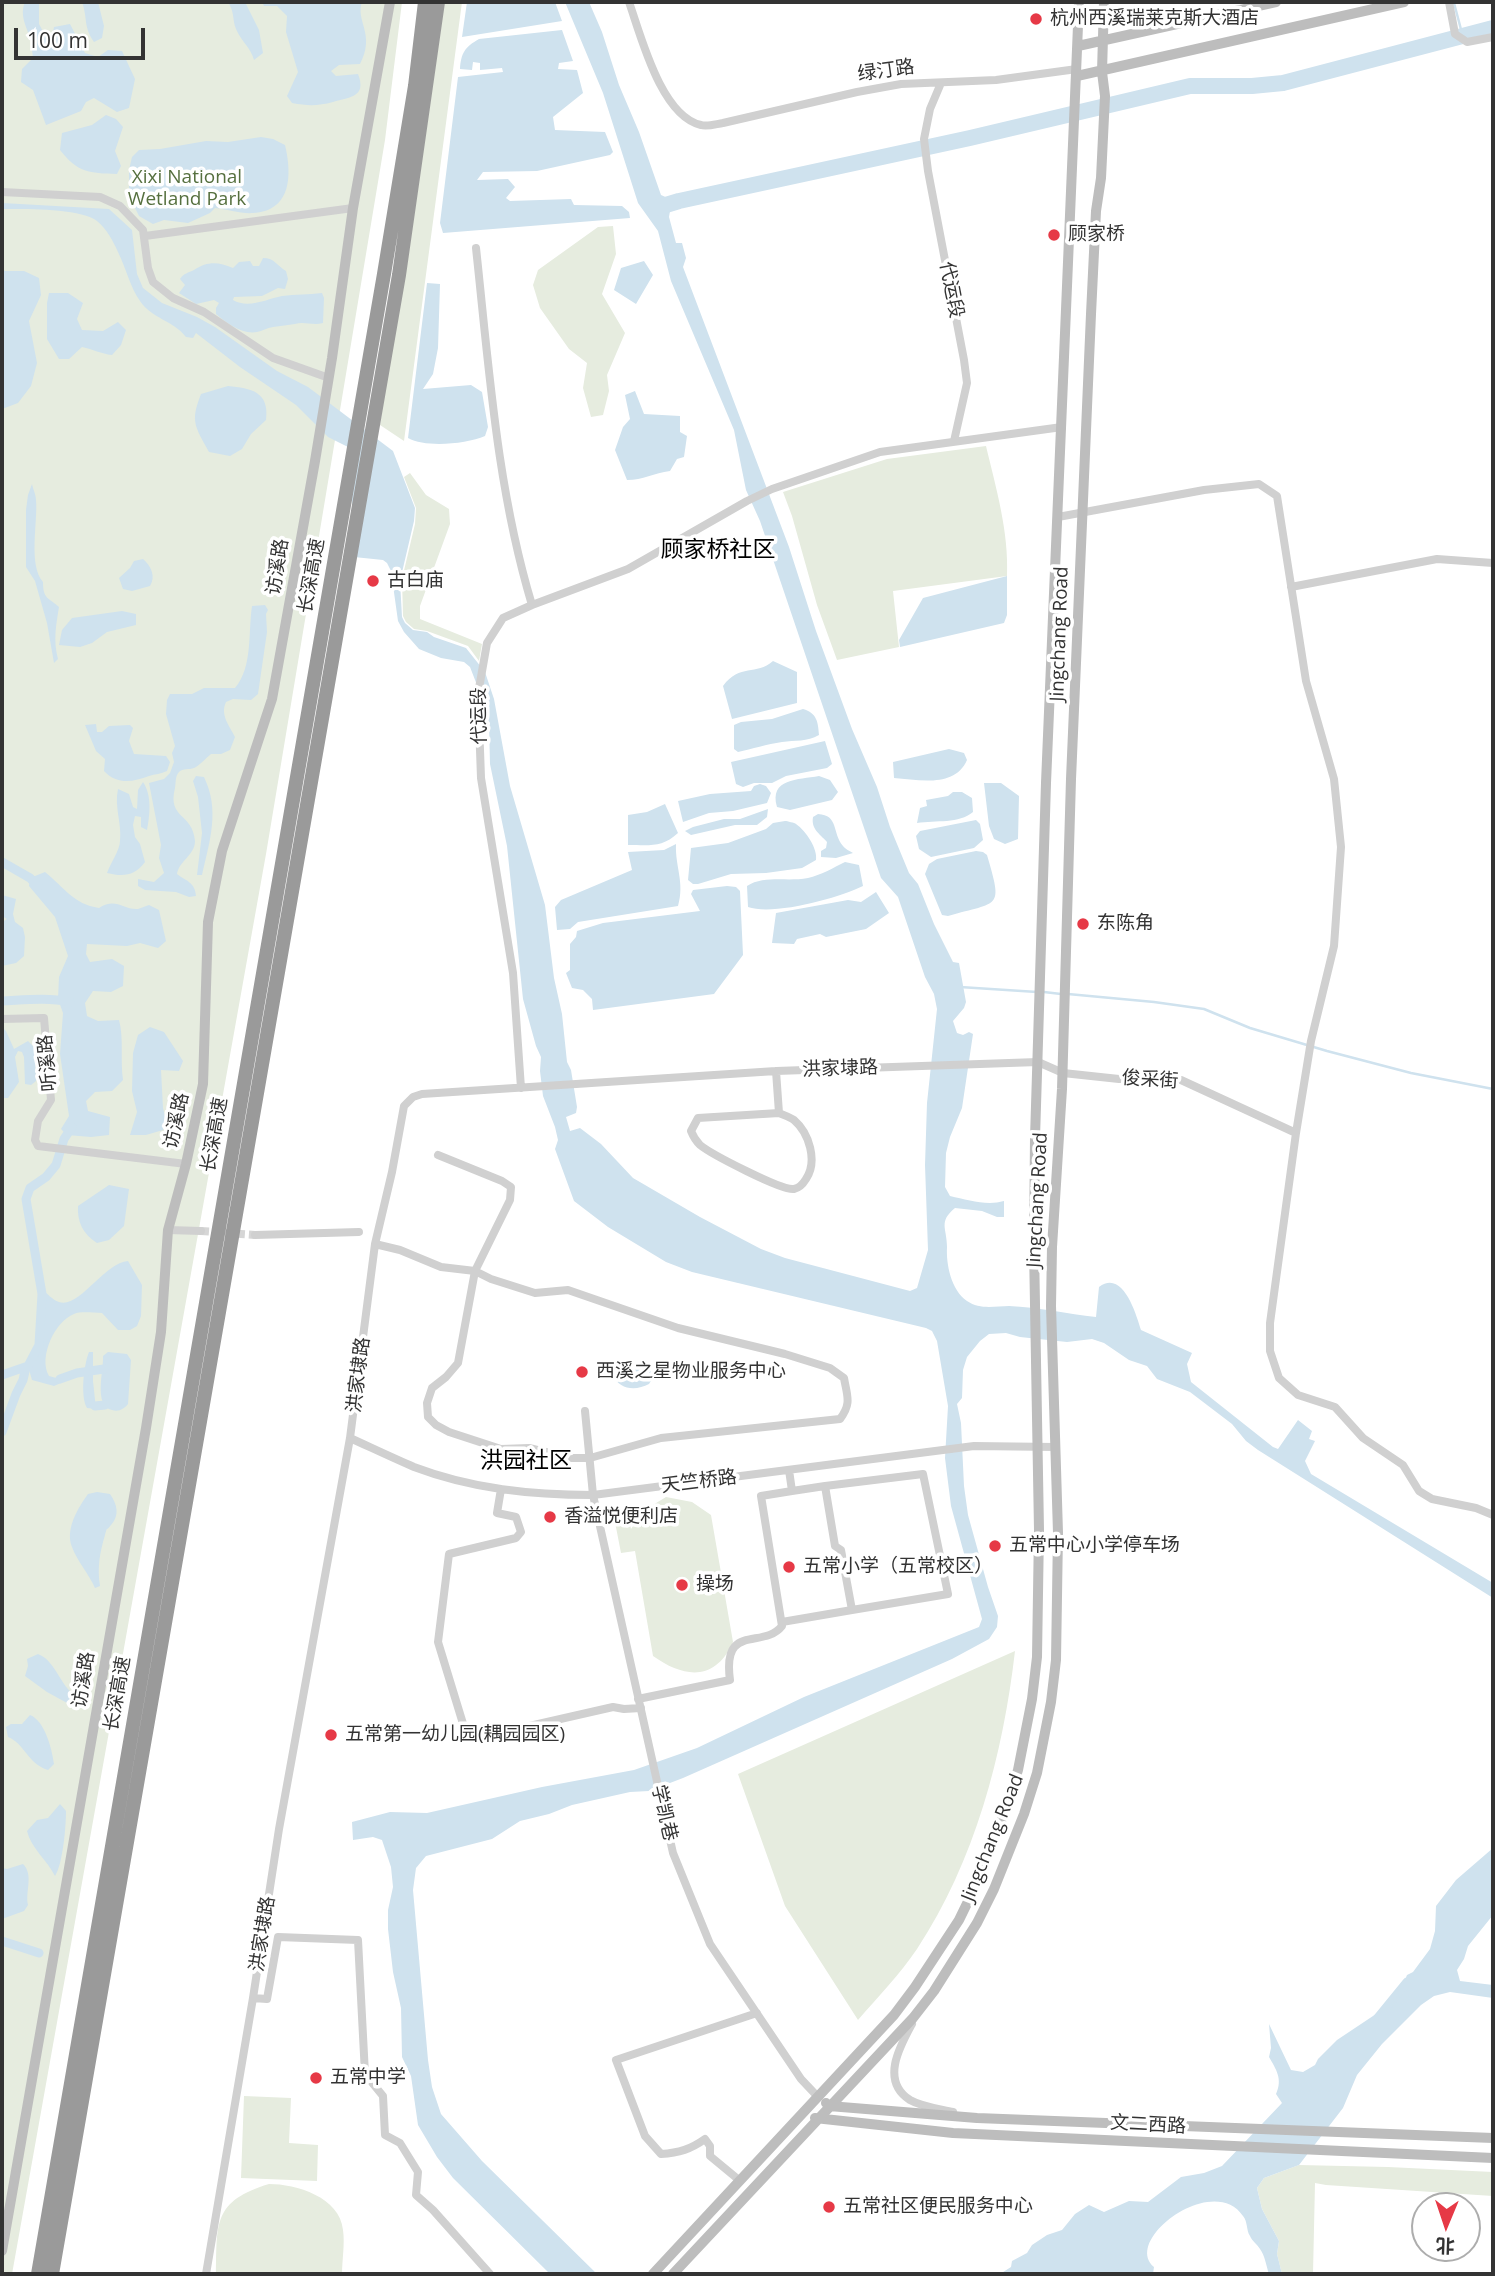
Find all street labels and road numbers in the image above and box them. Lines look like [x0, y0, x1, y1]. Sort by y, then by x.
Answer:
street label: 绿汀路 [856, 56, 916, 86]
street label: 代运段 [934, 260, 968, 320]
street label: 访溪路 [262, 537, 294, 597]
street label: 长深高速 [294, 537, 330, 615]
street label: Jingchang Road [1046, 566, 1074, 702]
street label: 代运段 [469, 688, 491, 744]
street label: 听溪路 [34, 1034, 62, 1092]
street label: 洪家埭路 [802, 1056, 878, 1082]
street label: 俊采街 [1121, 1067, 1179, 1093]
street label: 访溪路 [160, 1091, 194, 1151]
street label: 长深高速 [197, 1096, 233, 1174]
street label: Jingchang Road [1023, 1132, 1053, 1268]
street label: 洪家埭路 [343, 1336, 375, 1414]
street label: 天竺桥路 [660, 1466, 738, 1498]
street label: 访溪路 [68, 1650, 100, 1710]
street label: 长深高速 [100, 1655, 136, 1733]
street label: Jingchang Road [957, 1771, 1029, 1905]
street label: 学凯巷 [646, 1783, 682, 1843]
street label: 洪家埭路 [246, 1895, 280, 1973]
street label: 文二西路 [1109, 2112, 1187, 2138]

